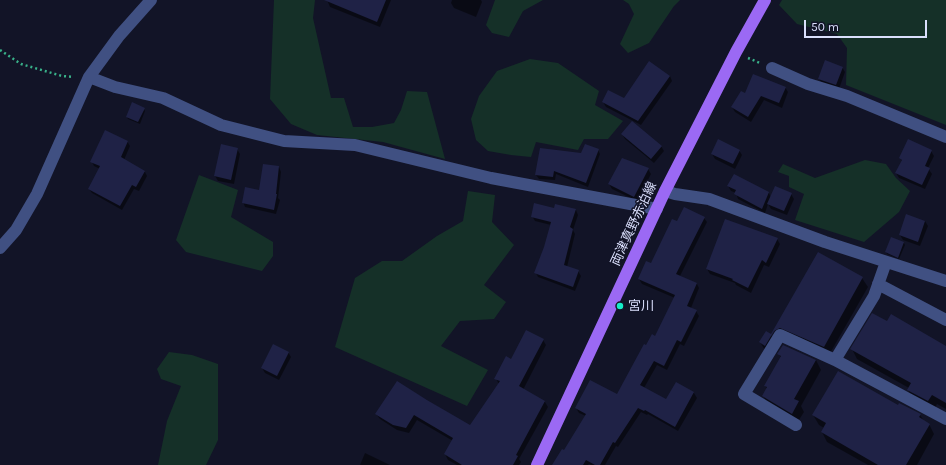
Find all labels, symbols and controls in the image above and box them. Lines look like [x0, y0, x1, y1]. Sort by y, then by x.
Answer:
scale bar [806, 12, 929, 38]
text: 50 m [811, 20, 839, 34]
street label: 両津真野赤泊線 [608, 179, 660, 269]
place label: 宮川 [628, 298, 654, 314]
marker: 宮川 [615, 301, 625, 311]

